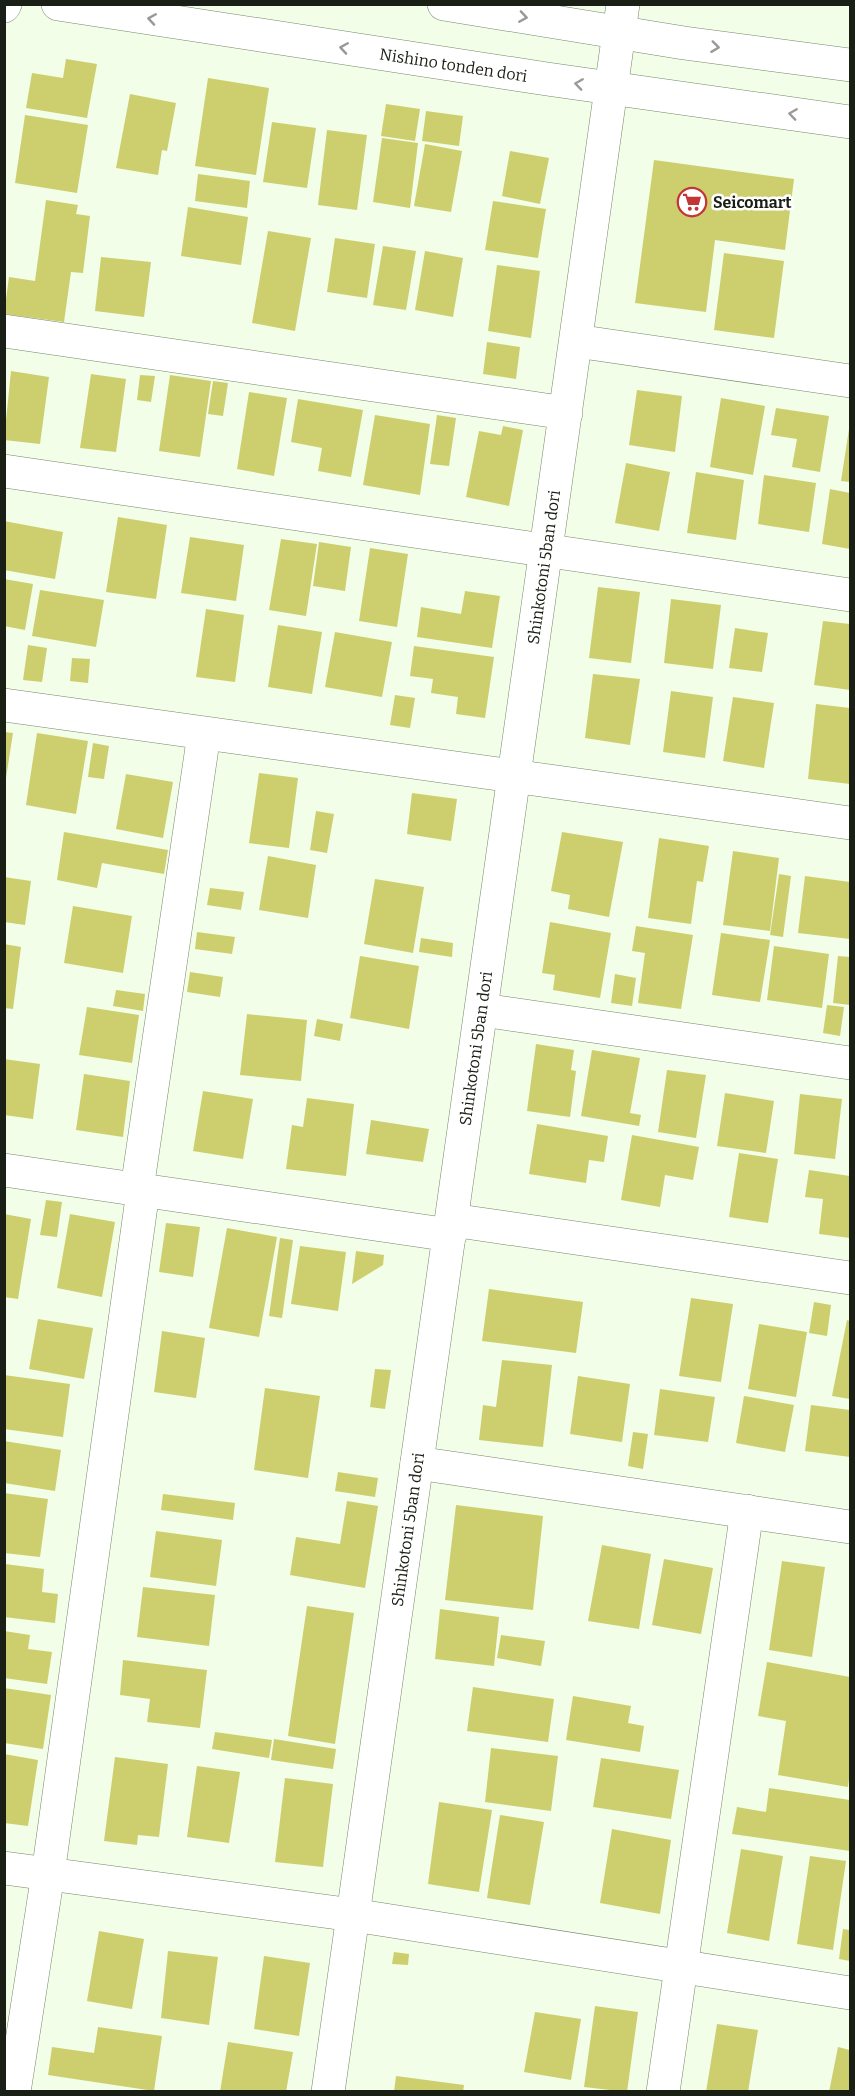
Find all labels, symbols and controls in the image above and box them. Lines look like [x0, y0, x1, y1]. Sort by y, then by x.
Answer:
one-way arrow [518, 10, 527, 22]
one-way arrow [147, 13, 156, 25]
one-way arrow [711, 40, 720, 53]
one-way arrow [340, 43, 349, 55]
street label: Nishino tonden dori [378, 44, 529, 86]
one-way arrow [574, 78, 583, 90]
one-way arrow [788, 108, 797, 121]
supermarket icon: Seicomart [676, 186, 708, 218]
place label: Seicomart [713, 193, 792, 212]
street label: Shinkotoni 5ban dori [524, 489, 564, 645]
street label: Shinkotoni 5ban dori [456, 970, 496, 1127]
street label: Shinkotoni 5ban dori [388, 1451, 428, 1608]

